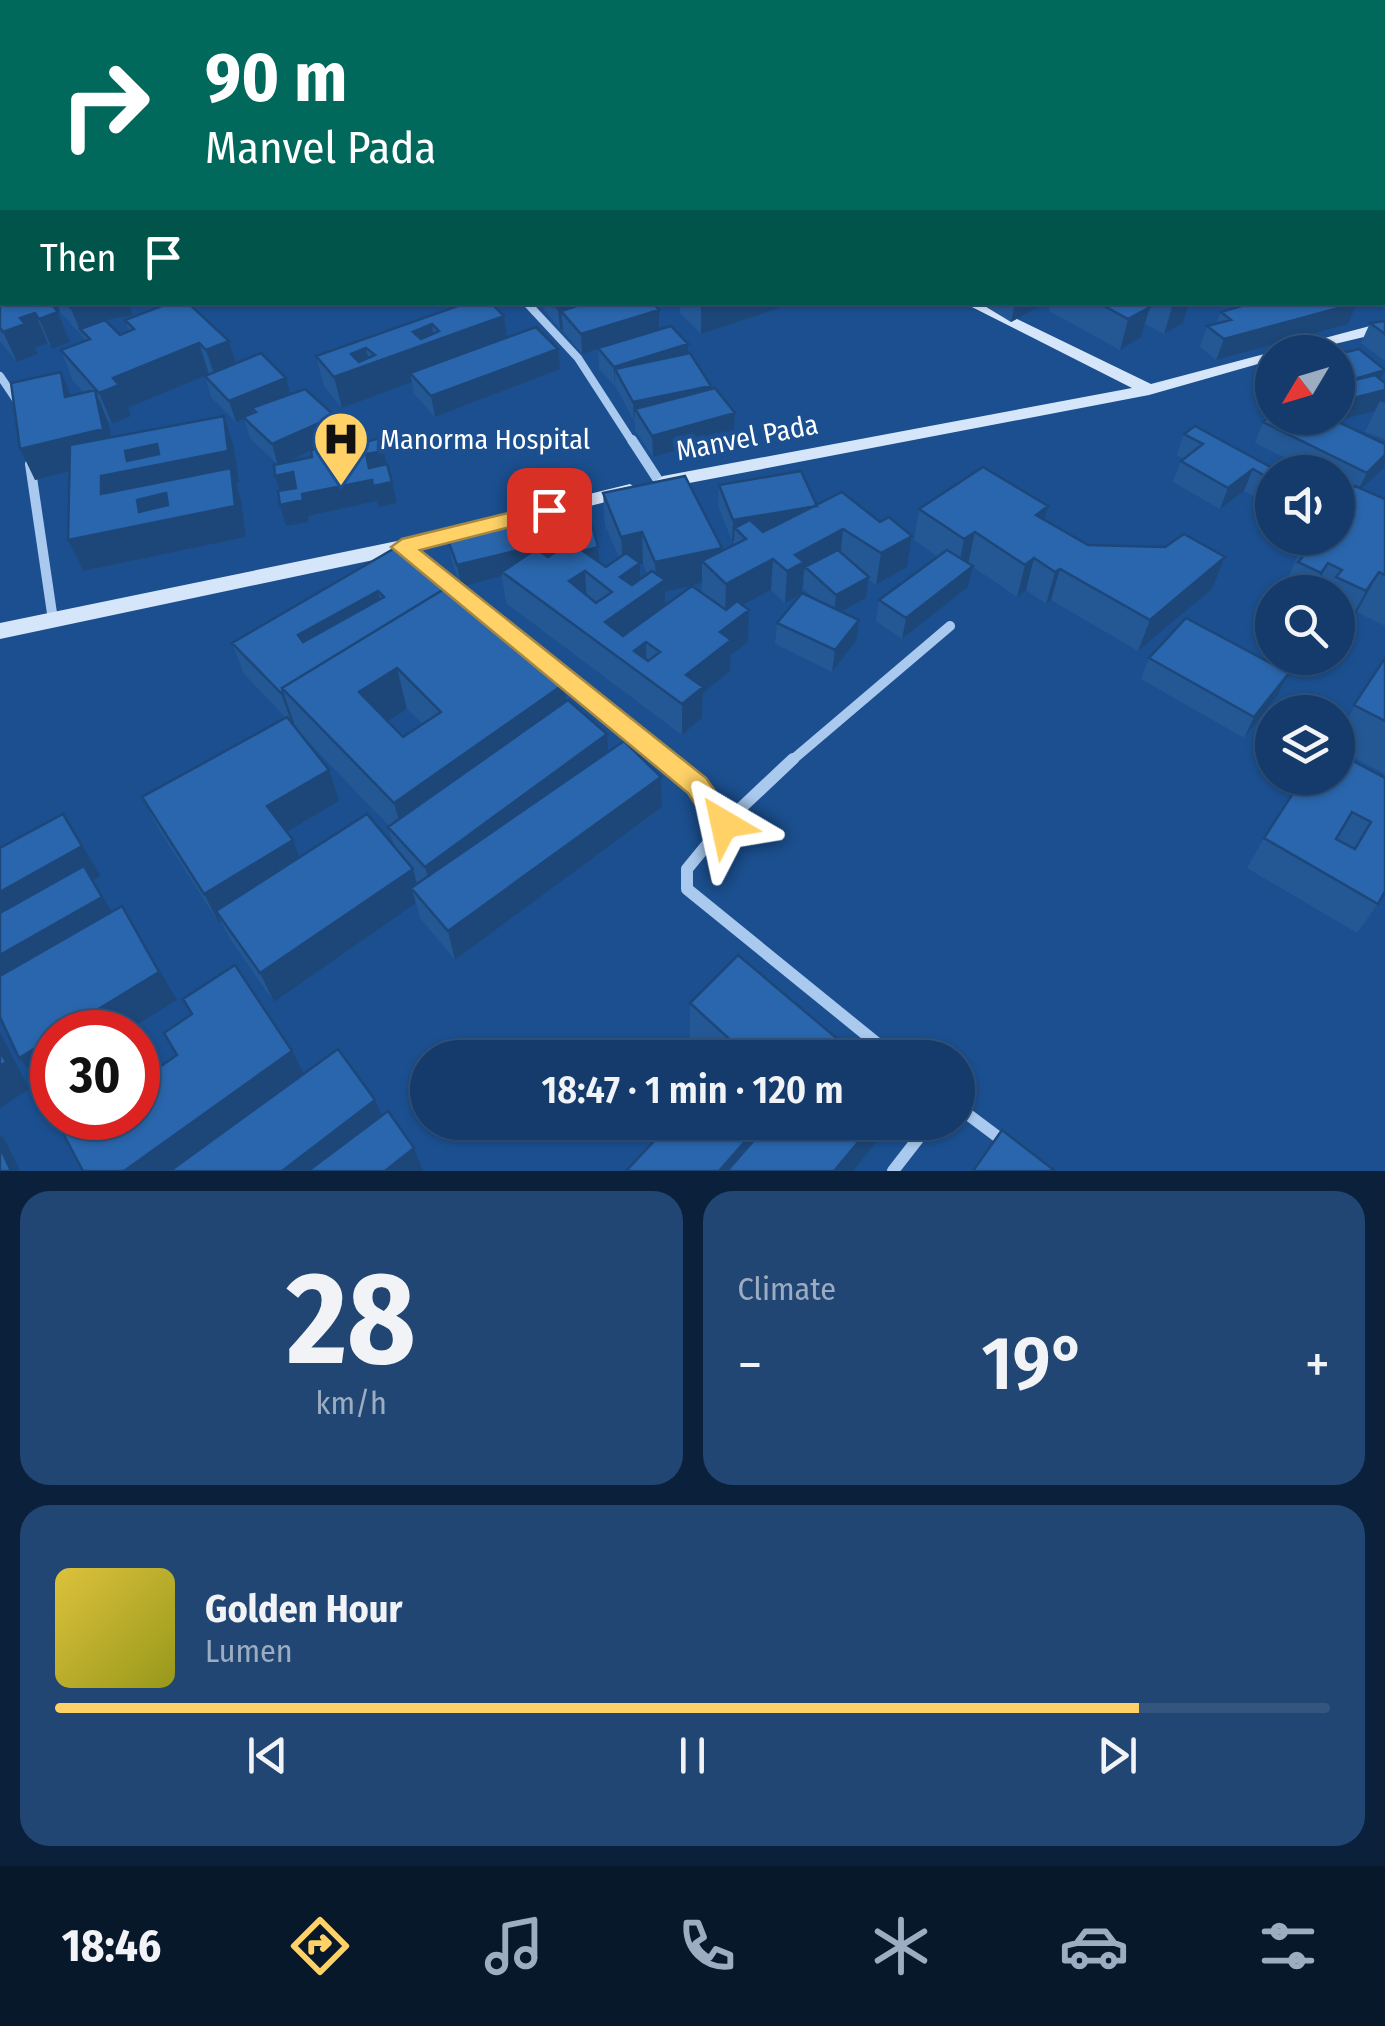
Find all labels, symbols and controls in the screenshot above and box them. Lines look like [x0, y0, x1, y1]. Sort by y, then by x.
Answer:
text: 90 m [205, 36, 347, 120]
icon: right [40, 40, 170, 170]
text: Manvel Pada [205, 121, 436, 175]
icon: arrive [136, 230, 191, 285]
text: Then [40, 235, 116, 281]
north arrow [1255, 335, 1355, 435]
map controls [1255, 335, 1355, 795]
street label: Manvel Pada [673, 408, 821, 467]
hospital icon: Manorma Hospital [311, 409, 371, 488]
place label: Manorma Hospital [380, 423, 590, 456]
button: sound [1255, 455, 1355, 555]
pin [507, 468, 592, 553]
icon: arrive [522, 483, 577, 538]
button: search [1255, 575, 1355, 675]
button: layers [1255, 695, 1355, 795]
position arrow [672, 772, 776, 876]
speed limit sign: 30 [30, 1010, 160, 1140]
text: 18:47 · 1 min · 120 m [541, 1067, 844, 1113]
text: 28 [287, 1241, 416, 1397]
text: Climate [738, 1270, 836, 1308]
text: 19° [981, 1319, 1086, 1409]
text: − [738, 1332, 762, 1398]
text: + [1305, 1332, 1330, 1398]
text: km/h [316, 1384, 387, 1422]
text: Golden Hour [205, 1586, 403, 1632]
text: Lumen [205, 1632, 293, 1670]
icon: previous [240, 1728, 295, 1783]
icon: pause [665, 1728, 720, 1783]
icon: next [1090, 1728, 1145, 1783]
icon: directions [285, 1911, 355, 1981]
icon: music [479, 1911, 549, 1981]
icon: phone [672, 1911, 742, 1981]
icon: climate [866, 1911, 936, 1981]
icon: car [1059, 1911, 1129, 1981]
icon: filters [1253, 1911, 1323, 1981]
text: 18:46 [62, 1919, 161, 1973]

